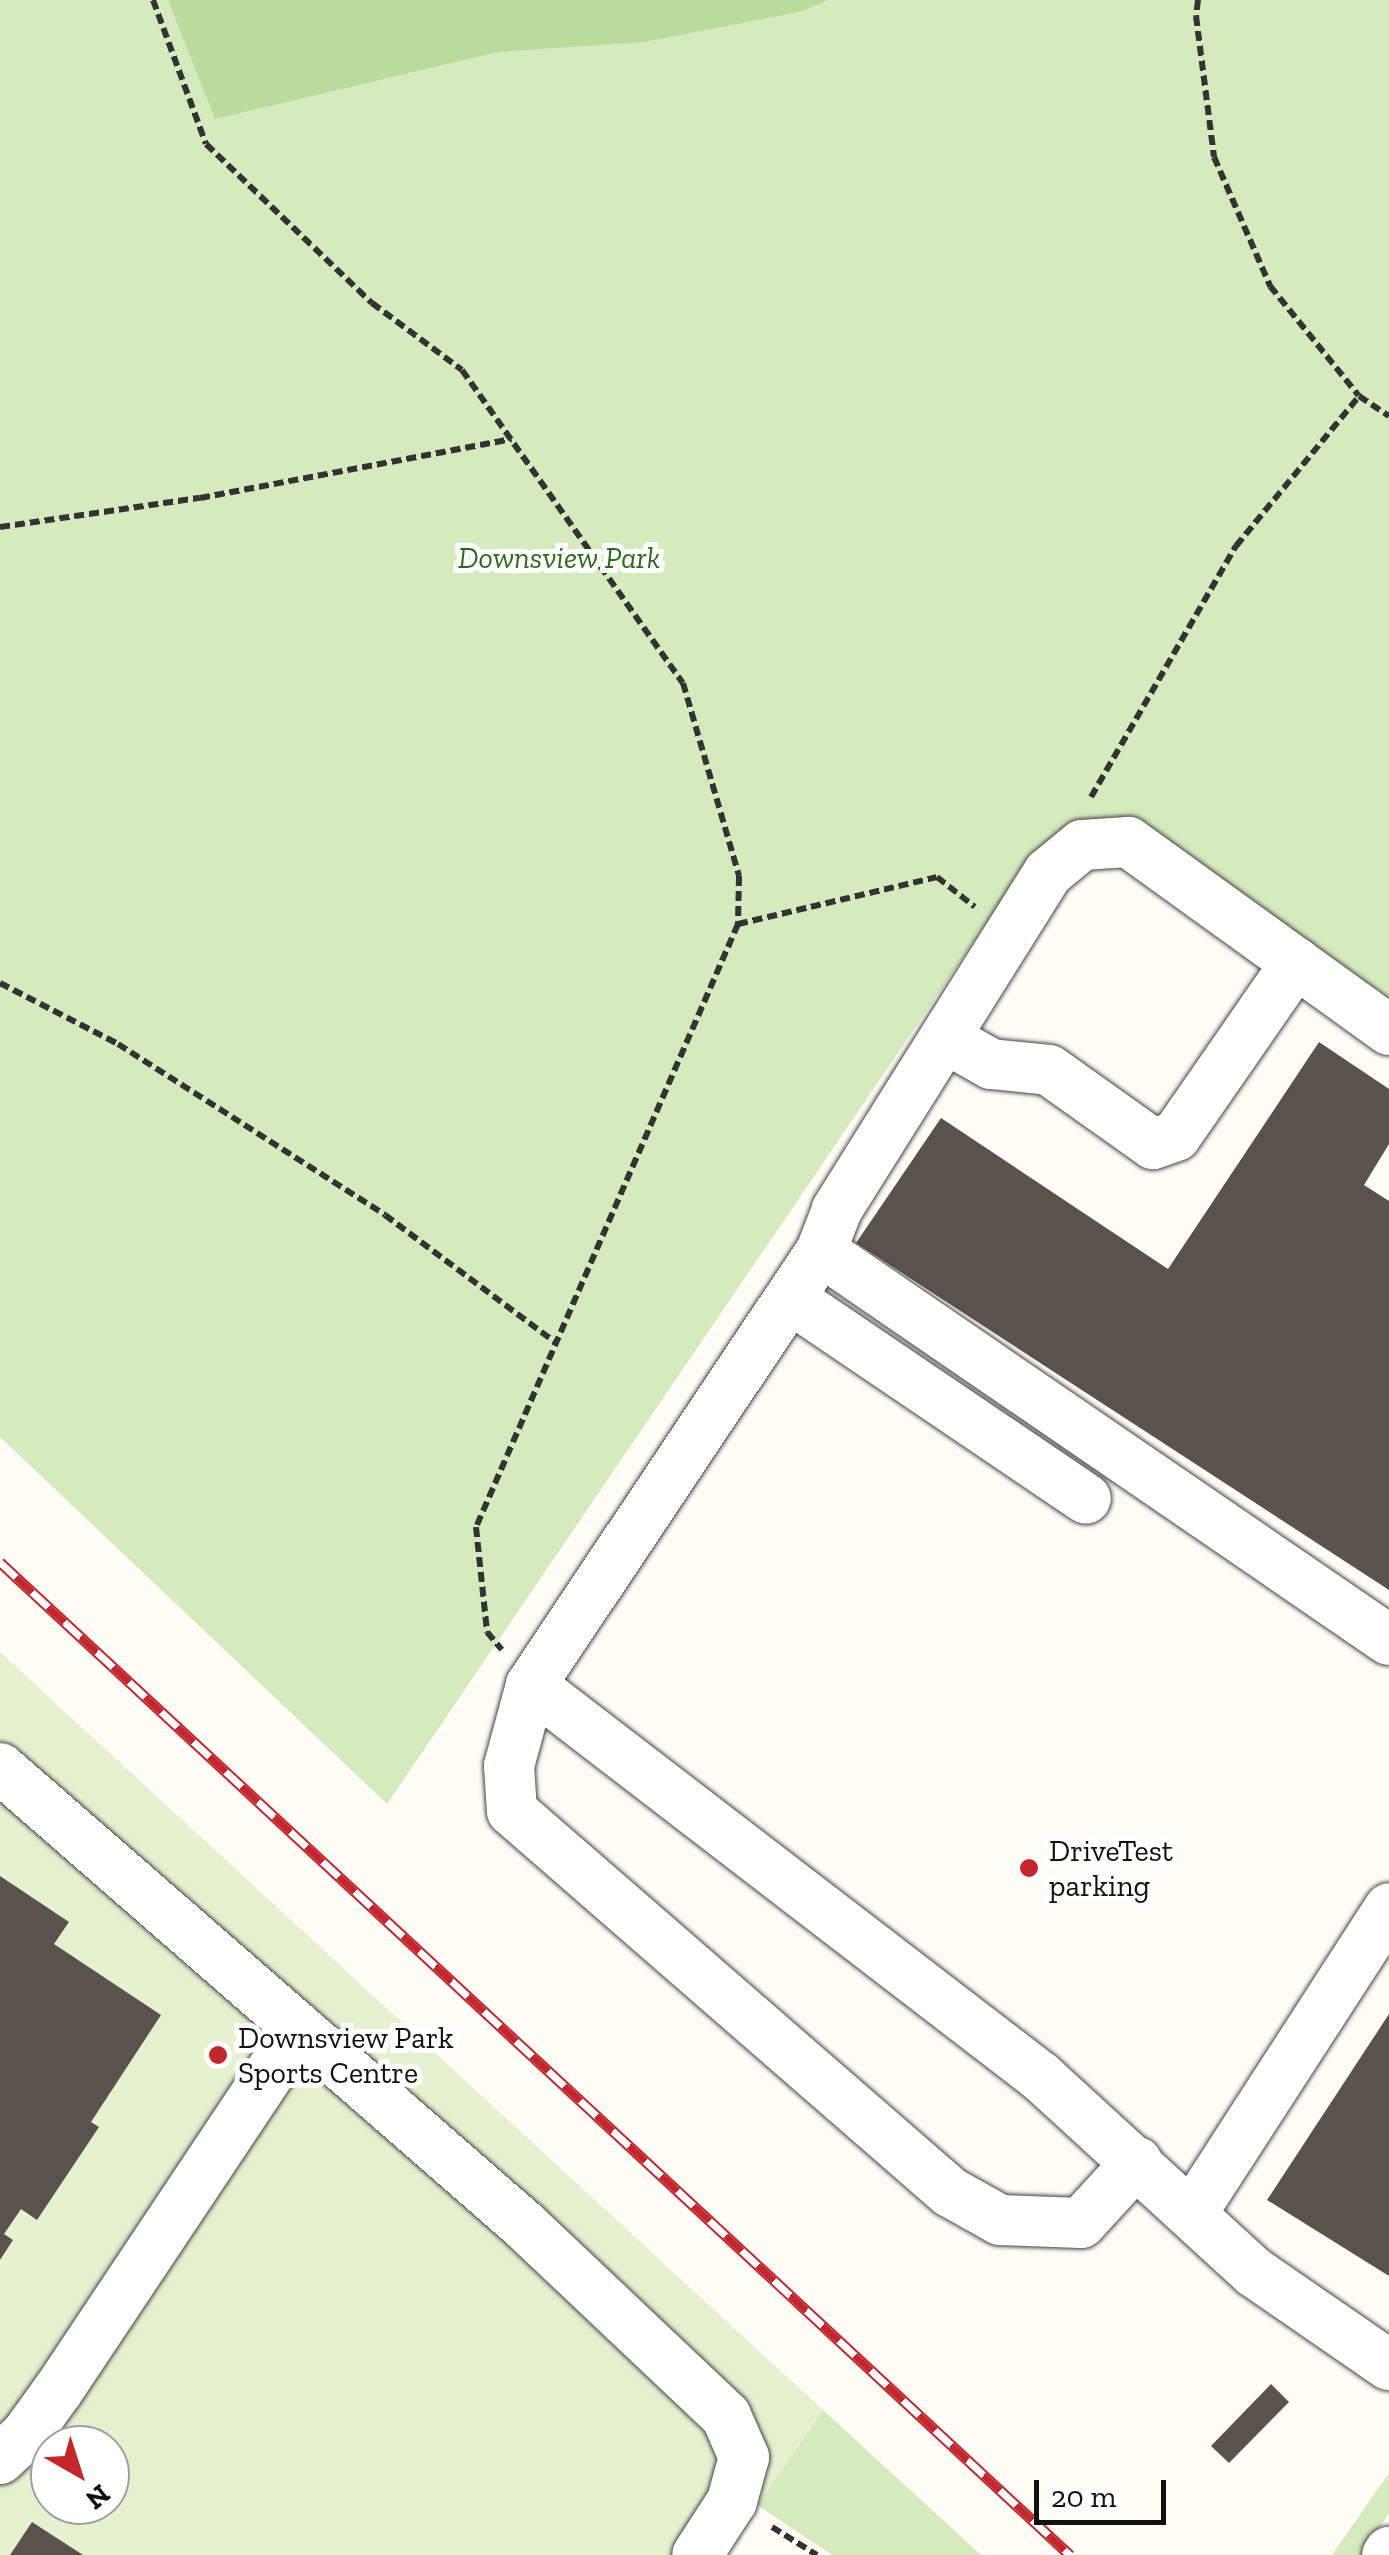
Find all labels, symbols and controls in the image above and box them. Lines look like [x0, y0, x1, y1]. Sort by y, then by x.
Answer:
park label: Downsview Park [458, 540, 660, 576]
place label: DriveTest parking [1049, 1833, 1173, 1904]
marker: DriveTest parking [1018, 1857, 1040, 1879]
place label: Downsview Park Sports Centre [238, 2020, 454, 2090]
marker: Downsview Park Sports Centre [207, 2044, 229, 2066]
north arrow [30, 2425, 130, 2525]
scale bar [1039, 2460, 1172, 2522]
text: N [79, 2478, 117, 2517]
text: 20 m [1051, 2479, 1116, 2515]

